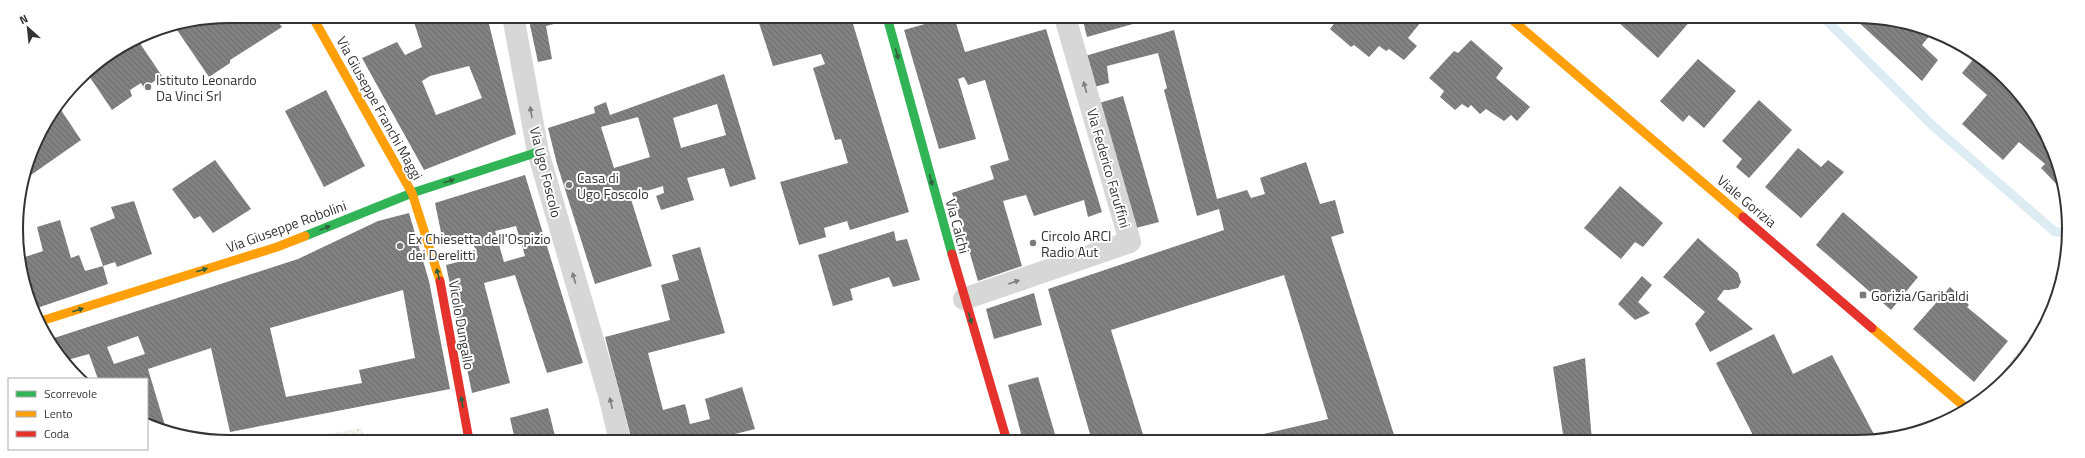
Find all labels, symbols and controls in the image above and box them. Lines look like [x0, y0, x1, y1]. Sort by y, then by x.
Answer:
north arrow [8, 8, 48, 48]
text: N [16, 10, 30, 28]
street label: Via Giuseppe Franchi Maggi [332, 32, 428, 184]
one-way arrow [894, 49, 900, 61]
place label: Istituto Leonardo Da Vinci Srl [156, 69, 257, 106]
one-way arrow [1082, 81, 1088, 93]
marker: Istituto Leonardo Da Vinci Srl [143, 82, 153, 92]
one-way arrow [528, 106, 534, 118]
street label: Via Federico Faruffini [1082, 106, 1136, 230]
street label: Via Ugo Foscolo [525, 124, 567, 220]
place label: Casa di Ugo Foscolo [577, 167, 649, 204]
street label: Viale Gorizia [1713, 170, 1781, 232]
one-way arrow [928, 174, 934, 186]
one-way arrow [443, 178, 455, 184]
marker: Casa di Ugo Foscolo [564, 180, 574, 190]
street label: Via Giuseppe Robolini [223, 195, 349, 257]
street label: Via Calchi [941, 196, 975, 256]
one-way arrow [319, 224, 331, 230]
place label: Circolo ARCI Radio Aut [1041, 225, 1112, 262]
place label: Ex Chiesetta dell'Ospizio dei Derelitti [408, 228, 551, 265]
marker: Circolo ARCI Radio Aut [1028, 238, 1038, 248]
marker: Ex Chiesetta dell'Ospizio dei Derelitti [395, 241, 405, 251]
one-way arrow [196, 267, 208, 273]
one-way arrow [435, 268, 441, 281]
one-way arrow [571, 272, 577, 284]
one-way arrow [1008, 278, 1020, 284]
street label: Vicolo Dungallo [444, 279, 480, 371]
place label: Gorizia/Garibaldi [1871, 285, 1969, 306]
marker: Gorizia/Garibaldi [1858, 290, 1868, 300]
one-way arrow [73, 307, 85, 313]
one-way arrow [967, 313, 973, 325]
legend [8, 378, 148, 450]
text: Scorrevole [44, 384, 97, 403]
one-way arrow [459, 396, 465, 408]
one-way arrow [608, 396, 614, 409]
text: Lento [44, 404, 73, 423]
text: Coda [44, 424, 69, 443]

